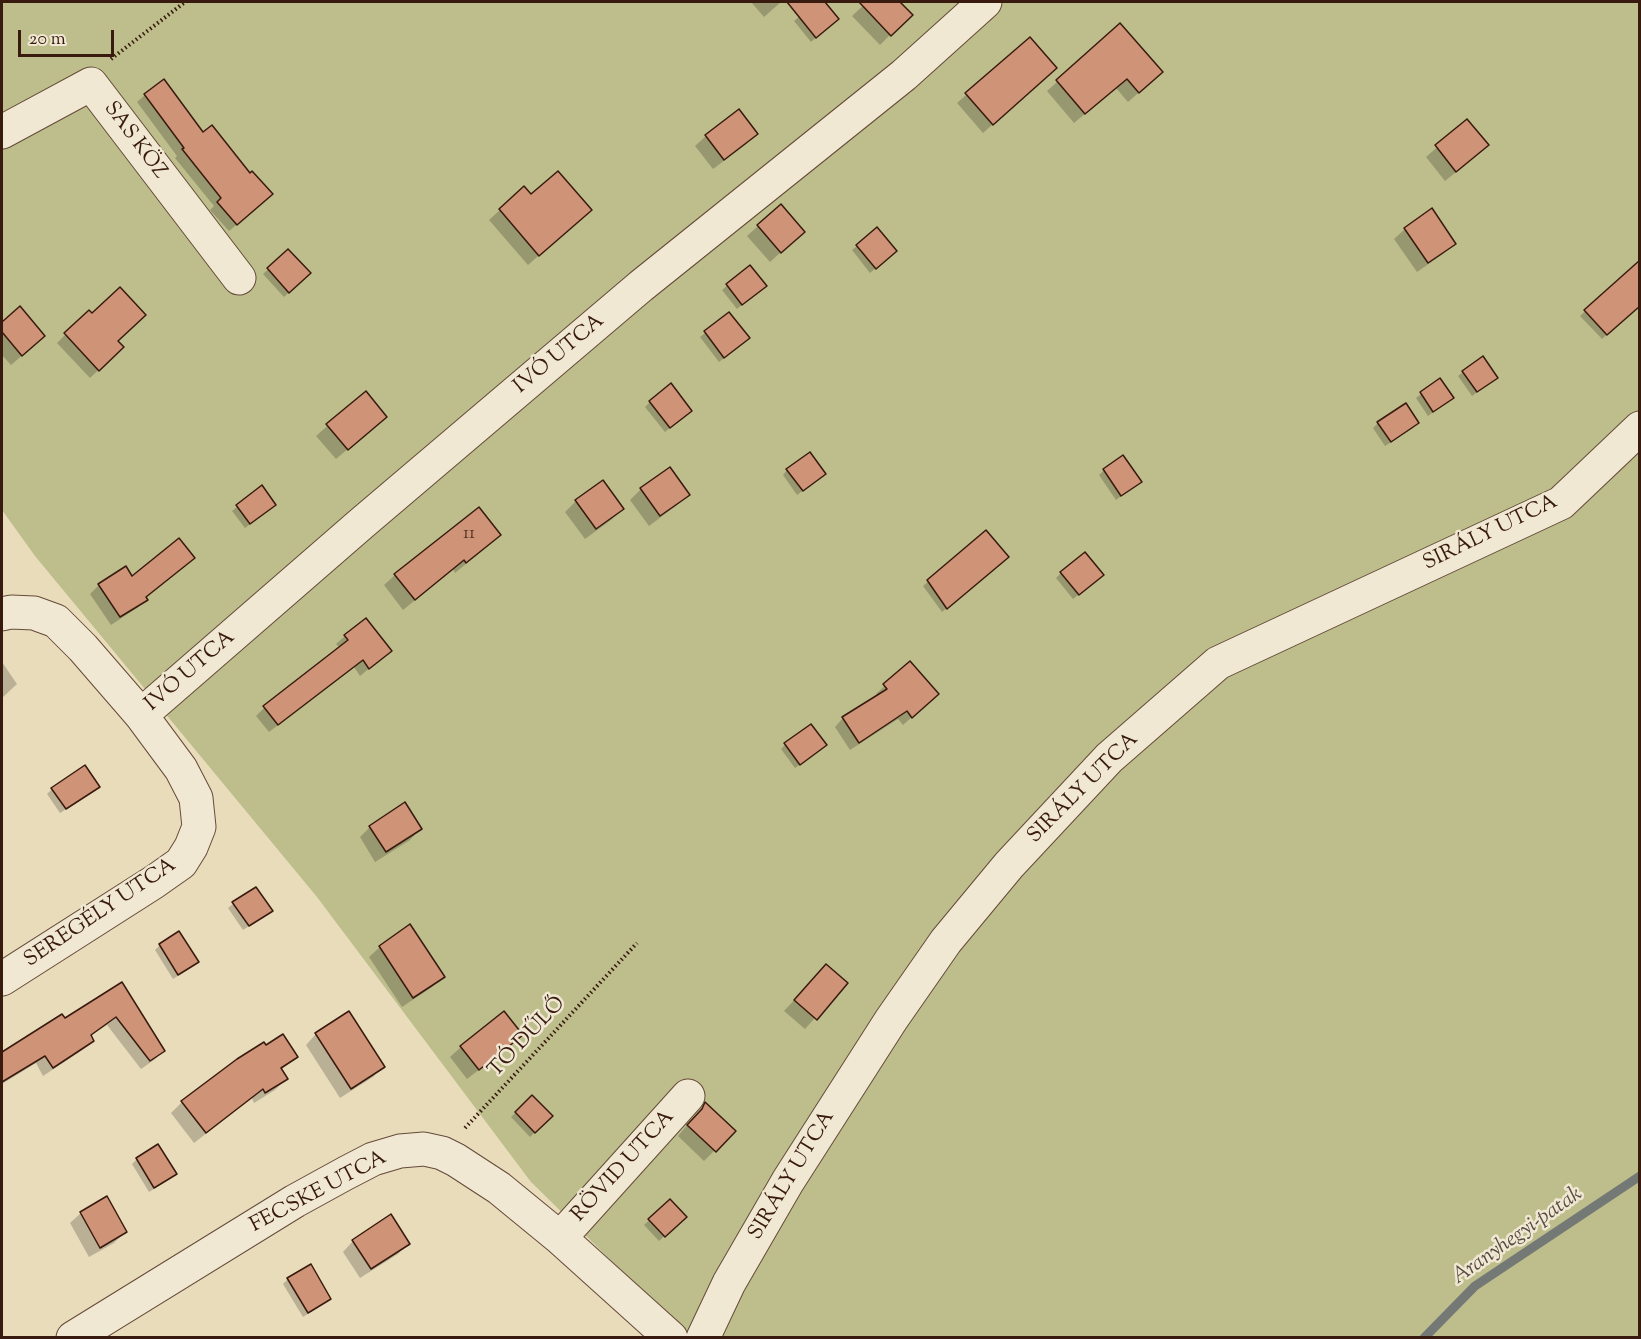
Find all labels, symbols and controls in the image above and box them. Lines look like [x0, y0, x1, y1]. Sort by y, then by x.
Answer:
scale bar [21, 18, 117, 56]
text: 20 m [29, 27, 66, 53]
street label: SAS KÖZ [97, 98, 171, 184]
street label: IVÓ UTCA [510, 310, 610, 400]
street label: SIRÁLY UTCA [1420, 491, 1562, 577]
house number: 11 [463, 524, 475, 546]
street label: IVÓ UTCA [141, 626, 241, 718]
street label: SIRÁLY UTCA [1023, 728, 1145, 850]
street label: SEREGÉLY UTCA [20, 854, 182, 974]
street label: TÓ DŰLŐ [484, 992, 572, 1084]
street label: RÖVID UTCA [567, 1106, 681, 1228]
street label: SIRÁLY UTCA [745, 1107, 841, 1245]
street label: FECSKE UTCA [246, 1146, 392, 1240]
water label: Aranyhegyi-patak [1448, 1182, 1588, 1292]

